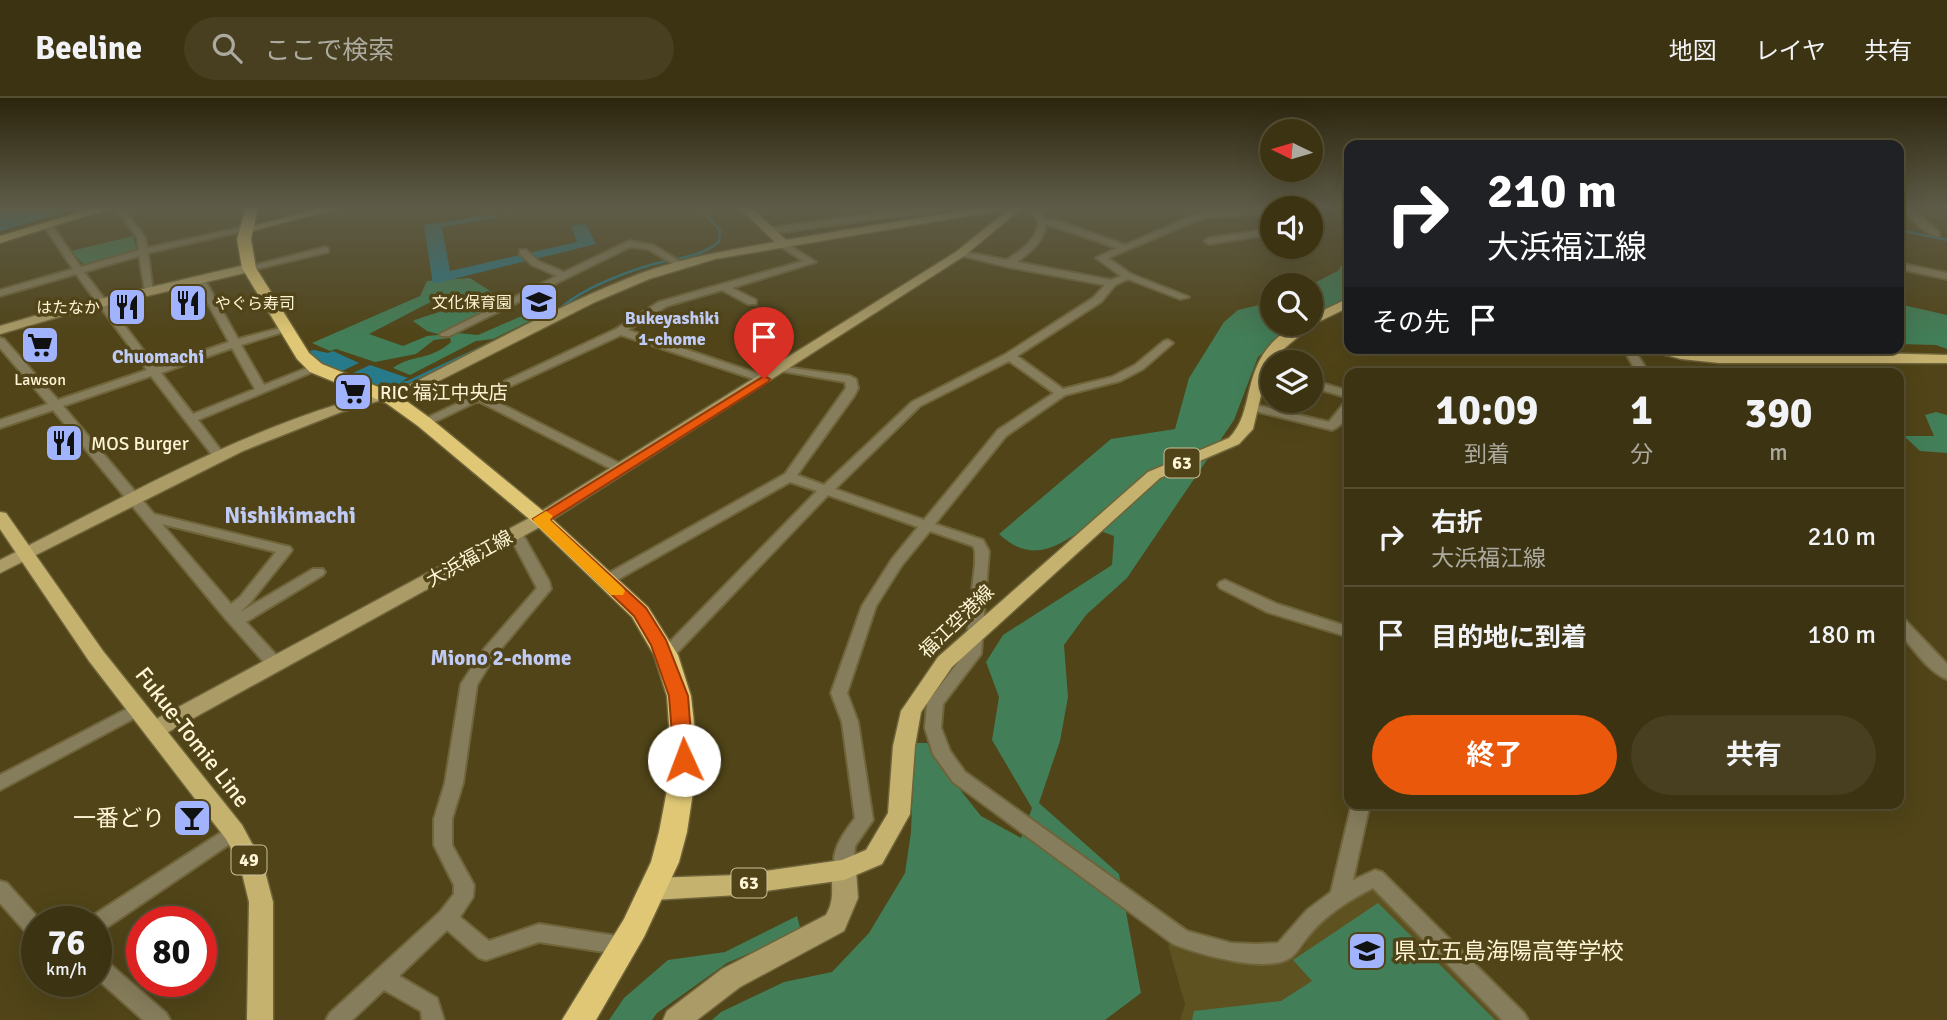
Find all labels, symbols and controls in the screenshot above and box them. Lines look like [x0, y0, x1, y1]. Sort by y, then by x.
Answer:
search box [184, 17, 674, 80]
text: Beeline [35, 28, 142, 69]
icon: search [208, 29, 246, 67]
text: ここで検索 [264, 35, 394, 67]
text: 地図 [1669, 36, 1717, 66]
text: レイヤ [1755, 36, 1826, 66]
text: 共有 [1864, 36, 1912, 66]
north arrow [1260, 119, 1323, 182]
map controls [1260, 119, 1323, 413]
text: 210 m [1487, 161, 1617, 221]
icon: right [1372, 168, 1463, 259]
button: sound [1260, 196, 1323, 259]
text: 大浜福江線 [1487, 228, 1647, 267]
button: search [1260, 273, 1323, 336]
school or university icon: 文化保育園 [518, 281, 560, 323]
restaurant icon: やぐら寿司 [167, 282, 209, 324]
restaurant icon: はたなか [106, 286, 148, 328]
place label: 文化保育園 [432, 293, 512, 313]
place label: やぐら寿司 [215, 294, 295, 314]
place label: はたなか [36, 298, 100, 318]
icon: arrive [1464, 301, 1502, 339]
district label: Bukeyashiki 1-chome [625, 307, 719, 350]
pin [734, 307, 794, 379]
text: その先 [1372, 307, 1450, 339]
icon: arrive [745, 318, 783, 356]
supermarket icon: Lawson [19, 324, 61, 366]
district label: Chuomachi [112, 345, 204, 369]
button: layers [1260, 350, 1323, 413]
place label: Lawson [14, 370, 66, 390]
supermarket icon: RIC 福江中央店 [332, 371, 374, 413]
place label: RIC 福江中央店 [380, 381, 508, 405]
text: 10:09 [1435, 385, 1539, 436]
text: 1 [1630, 385, 1653, 436]
text: 390 [1744, 388, 1813, 439]
restaurant icon: MOS Burger [43, 422, 85, 464]
place label: MOS Burger [91, 432, 189, 456]
text: m [1769, 438, 1788, 467]
text: 到着 [1464, 440, 1510, 469]
text: 分 [1630, 440, 1653, 469]
road number: 63 [1164, 449, 1200, 478]
district label: Nishikimachi [224, 501, 356, 530]
text: 右折 [1431, 507, 1483, 539]
icon: right [1372, 518, 1410, 556]
text: 210 m [1807, 521, 1876, 553]
street label: 大浜福江線 [422, 525, 517, 592]
text: 大浜福江線 [1431, 544, 1546, 573]
street label: 福江空港線 [914, 580, 999, 663]
icon: arrive [1372, 616, 1410, 654]
text: 180 m [1807, 619, 1876, 651]
text: 目的地に到着 [1431, 622, 1587, 654]
district label: Miono 2-chome [431, 645, 571, 671]
street label: Fukue-Tomie Line [129, 661, 256, 813]
button: 終了 [1372, 715, 1617, 795]
button: 共有 [1631, 715, 1876, 795]
position arrow [647, 723, 721, 797]
bar icon: 一番どり [171, 797, 213, 839]
place label: 一番どり [73, 804, 165, 833]
road number: 49 [232, 846, 266, 874]
road number: 63 [732, 868, 766, 898]
speed limit sign: 80 [126, 906, 217, 997]
text: 76 [48, 921, 85, 964]
school or university icon: 県立五島海陽高等学校 [1346, 930, 1388, 972]
place label: 県立五島海陽高等学校 [1394, 937, 1624, 966]
text: km/h [46, 958, 87, 980]

